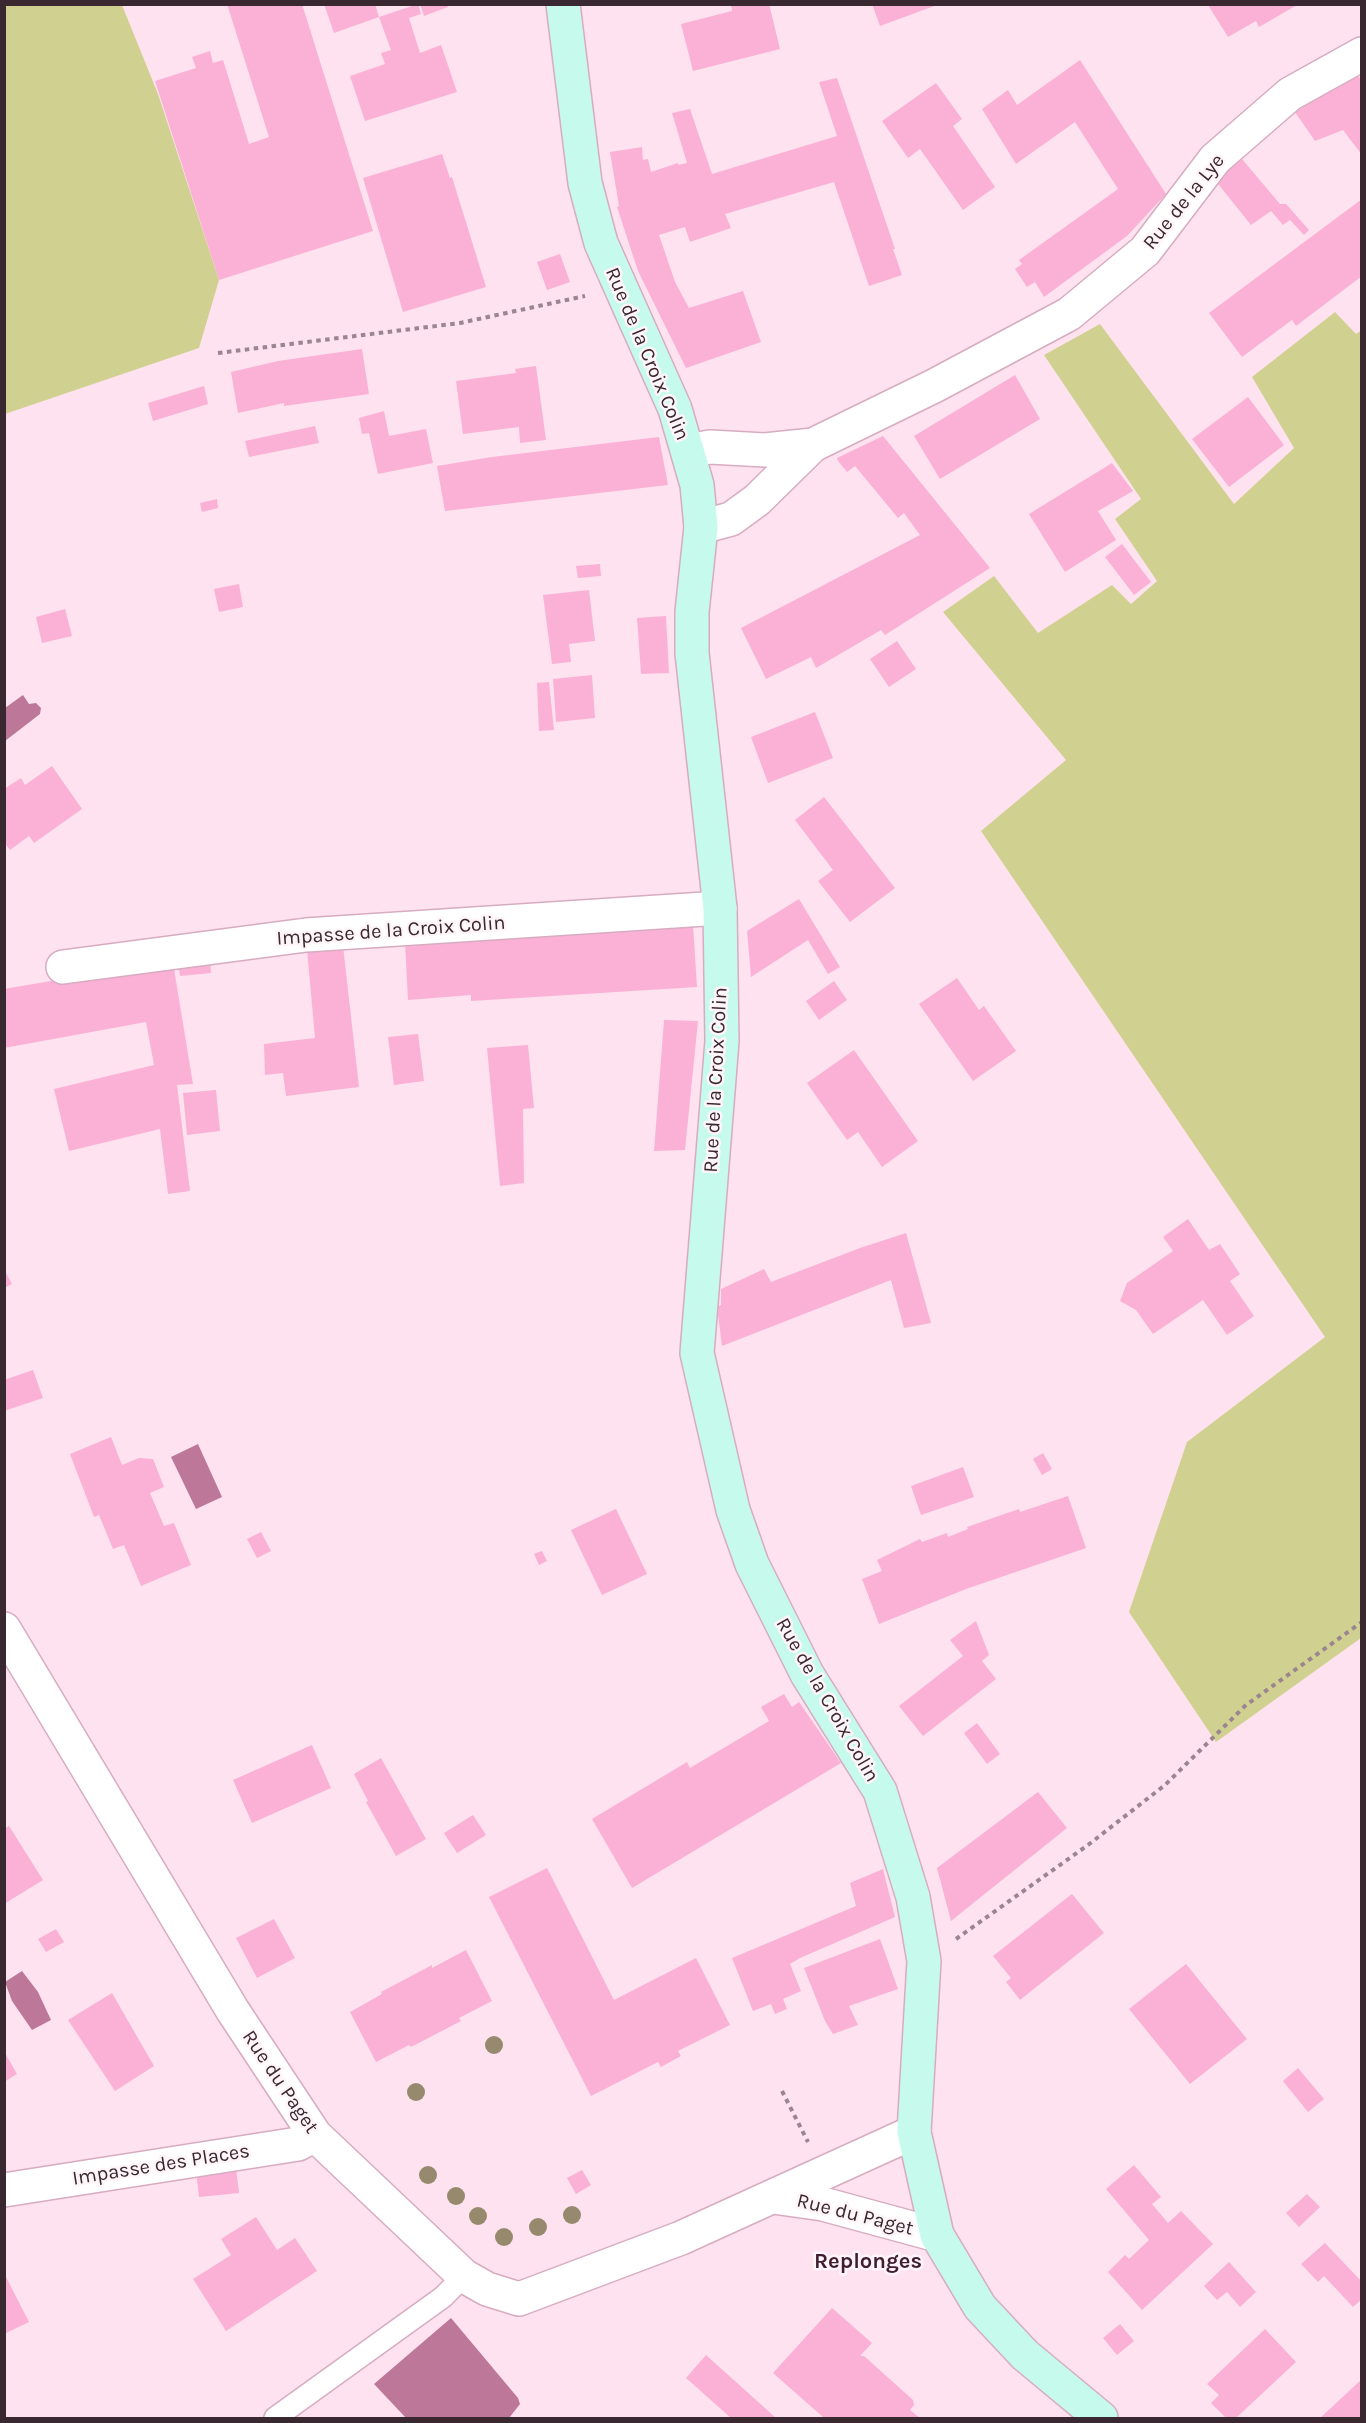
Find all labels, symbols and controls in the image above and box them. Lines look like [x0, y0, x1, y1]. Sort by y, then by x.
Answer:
street label: Rue de la Lye [1138, 149, 1230, 255]
street label: Rue de la Croix Colin [600, 264, 694, 444]
street label: Impasse de la Croix Colin [276, 911, 506, 951]
street label: Rue de la Croix Colin [699, 987, 733, 1173]
street label: Rue de la Croix Colin [770, 1614, 884, 1786]
street label: Rue du Paget [237, 2026, 323, 2138]
street label: Impasse des Places [71, 2139, 251, 2191]
street label: Rue du Paget [794, 2189, 916, 2241]
district label: Replonges [814, 2249, 922, 2275]

